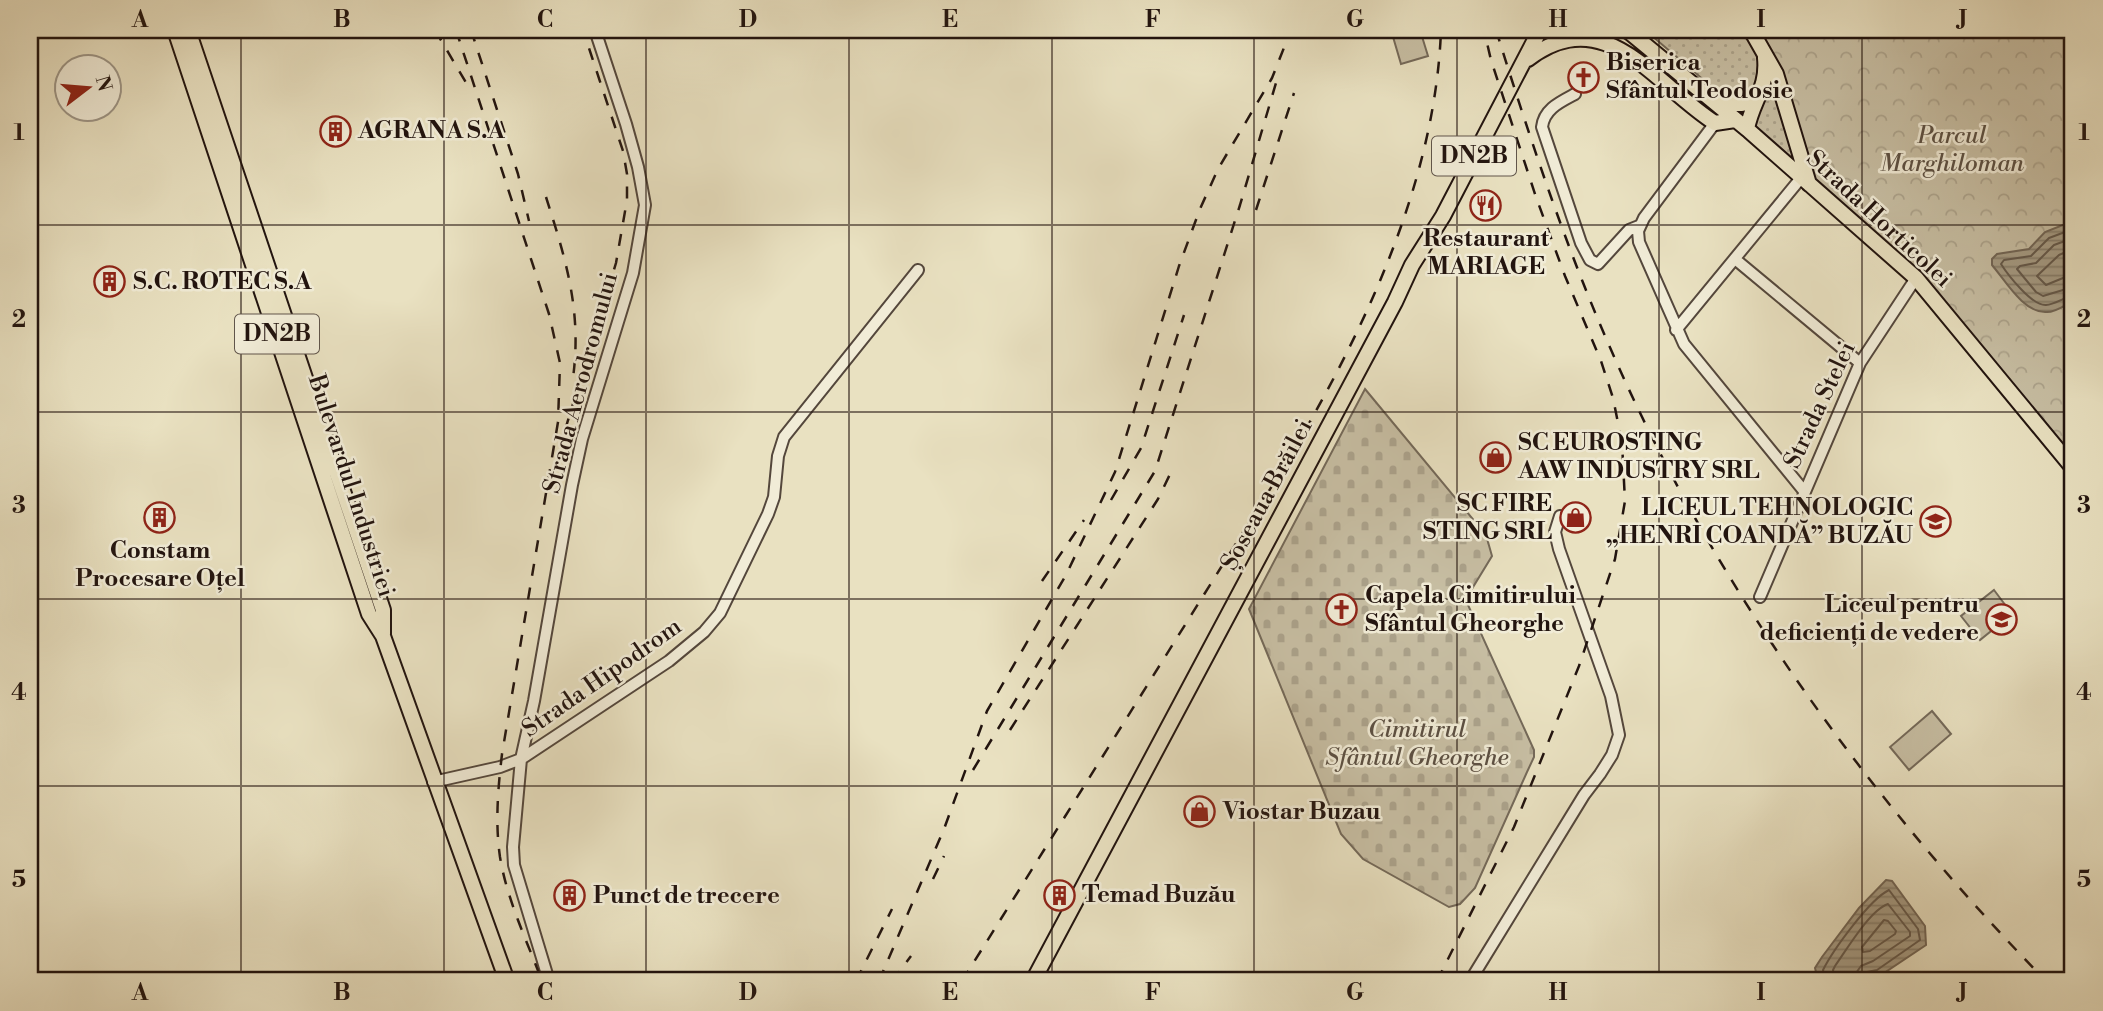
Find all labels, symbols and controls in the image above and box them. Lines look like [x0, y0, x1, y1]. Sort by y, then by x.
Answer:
text: A [131, 6, 149, 34]
text: B [333, 6, 351, 34]
text: C [537, 6, 553, 34]
text: D [739, 6, 757, 34]
text: E [942, 6, 958, 34]
text: F [1145, 6, 1161, 34]
text: G [1346, 6, 1364, 34]
text: H [1549, 6, 1568, 34]
text: I [1757, 6, 1766, 34]
text: J [1956, 6, 1968, 34]
place label: Biserica Sfântul Teodosie [1606, 48, 1793, 106]
north arrow [52, 52, 122, 122]
church icon: Biserica Sfântul Teodosie [1566, 60, 1600, 94]
text: N [90, 73, 117, 94]
building icon: AGRANA S.A [318, 114, 352, 148]
place label: AGRANA S.A [357, 116, 506, 146]
text: 1 [13, 119, 25, 147]
text: 1 [2078, 119, 2090, 147]
park label: Parcul Marghiloman [1880, 121, 2024, 179]
road number: DN2B [1432, 136, 1516, 176]
street label: Strada Horticolei [1800, 144, 1958, 294]
restaurant icon: Restaurant MARIAGE [1469, 188, 1503, 222]
place label: Restaurant MARIAGE [1423, 224, 1549, 282]
building icon: S.C. ROTEC S.A [93, 265, 127, 299]
place label: S.C. ROTEC S.A [133, 267, 312, 297]
street label: Strada Aerodromului [537, 269, 625, 497]
text: 2 [12, 306, 26, 334]
text: 2 [2077, 306, 2091, 334]
road number: DN2B [235, 314, 319, 354]
street label: Strada Stelei [1778, 337, 1863, 473]
street label: Bulevardul Industriei [301, 370, 401, 601]
street label: Șoseaua Brăilei [1215, 414, 1320, 576]
place label: SC EUROSTING AAW INDUSTRY SRL [1517, 428, 1760, 486]
shop icon: SC EUROSTING AAW INDUSTRY SRL [1478, 440, 1512, 474]
place label: SC FIRE STING SRL [1423, 489, 1552, 547]
text: 3 [12, 492, 26, 520]
text: 3 [2077, 492, 2091, 520]
place label: LICEUL TEHNOLOGIC „HENRI COANDĂ” BUZĂU [1605, 493, 1913, 551]
building icon: Constam Procesare Oțel [143, 500, 177, 534]
shop icon: SC FIRE STING SRL [1558, 501, 1592, 535]
school or university icon: LICEUL TEHNOLOGIC „HENRI COANDĂ” BUZĂU [1919, 505, 1953, 539]
place label: Constam Procesare Oțel [75, 536, 245, 594]
place label: Capela Cimitirului Sfântul Gheorghe [1365, 581, 1576, 639]
place label: Liceul pentru deficienți de vedere [1759, 590, 1979, 648]
church icon: Capela Cimitirului Sfântul Gheorghe [1325, 593, 1359, 627]
school or university icon: Liceul pentru deficienți de vedere [1985, 602, 2019, 636]
street label: Strada Hipodrom [516, 612, 688, 744]
text: 4 [11, 679, 27, 707]
text: 4 [2076, 679, 2092, 707]
park label: Cimitirul Sfântul Gheorghe [1325, 715, 1509, 773]
shop icon: Viostar Buzau [1183, 795, 1217, 829]
place label: Viostar Buzau [1222, 797, 1381, 827]
text: 5 [12, 866, 26, 894]
text: 5 [2077, 866, 2091, 894]
building icon: Temad Buzău [1042, 878, 1076, 912]
building icon: Punct de trecere [553, 879, 587, 913]
place label: Temad Buzău [1082, 880, 1236, 910]
place label: Punct de trecere [593, 881, 780, 911]
text: A [131, 979, 149, 1007]
text: B [333, 979, 351, 1007]
text: C [537, 979, 553, 1007]
text: D [739, 979, 757, 1007]
text: E [942, 979, 958, 1007]
text: F [1145, 979, 1161, 1007]
text: G [1346, 979, 1364, 1007]
text: H [1549, 979, 1568, 1007]
text: I [1757, 979, 1766, 1007]
text: J [1956, 979, 1968, 1007]

